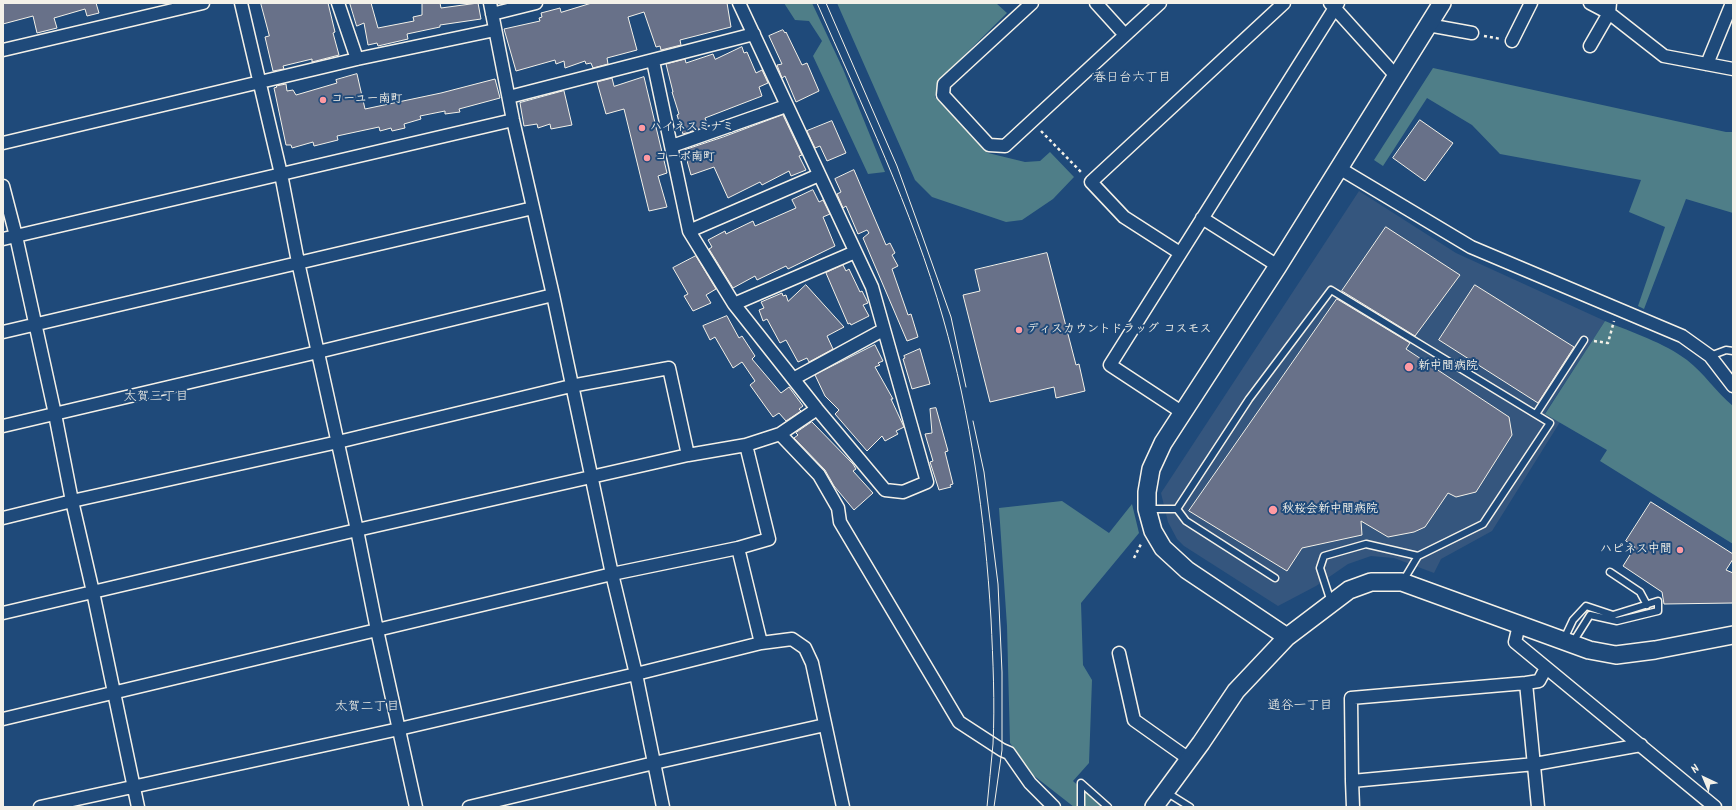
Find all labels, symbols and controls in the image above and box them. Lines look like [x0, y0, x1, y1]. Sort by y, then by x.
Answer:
district label: 春日台六丁目 [1093, 71, 1171, 87]
place label: コーユー南町 [331, 93, 403, 107]
marker: コーユー南町 [318, 95, 328, 105]
place label: ハイネスミナミ [650, 121, 734, 135]
marker: ハイネスミナミ [637, 123, 647, 133]
place label: コーポ南町 [655, 151, 715, 165]
marker: コーポ南町 [642, 153, 652, 163]
place label: ディスカウントドラッグ コスモス [1027, 323, 1212, 337]
marker: ディスカウントドラッグ コスモス [1014, 325, 1024, 335]
place label: 新中間病院 [1418, 360, 1478, 374]
marker: 新中間病院 [1403, 361, 1415, 373]
district label: 太賀三丁目 [124, 390, 188, 406]
place label: 秋桜会新中間病院 [1282, 503, 1378, 517]
marker: 秋桜会新中間病院 [1267, 504, 1279, 516]
place label: ハピネス中間 [1600, 543, 1672, 557]
marker: ハピネス中間 [1675, 545, 1685, 555]
district label: 通谷一丁目 [1268, 699, 1332, 715]
district label: 太賀二丁目 [335, 700, 399, 716]
north arrow [1684, 758, 1724, 798]
text: N [1687, 760, 1704, 778]

